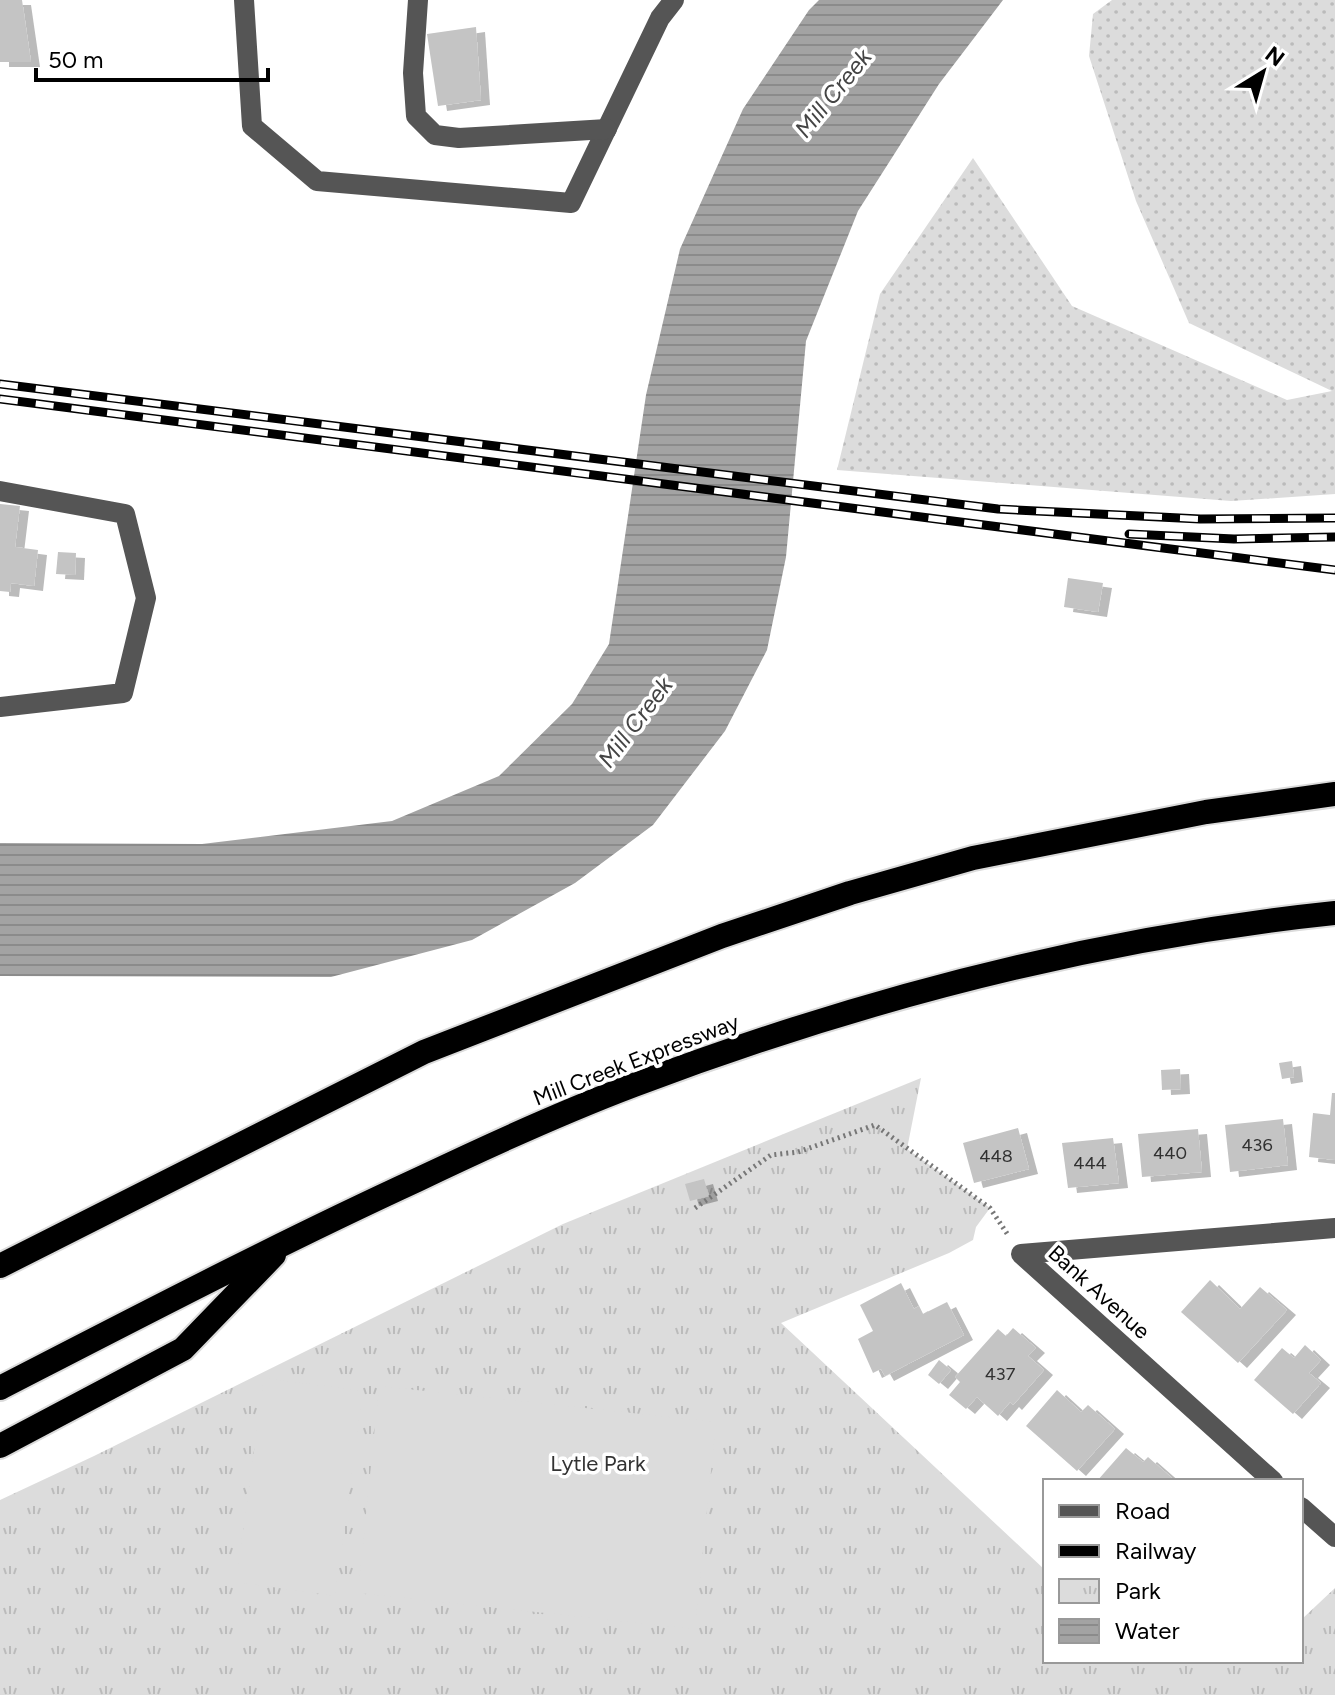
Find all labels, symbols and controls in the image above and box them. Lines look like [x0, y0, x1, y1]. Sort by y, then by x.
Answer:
scale bar [36, 32, 268, 82]
north arrow [1223, 32, 1303, 112]
text: N [1260, 41, 1290, 72]
water label: Mill Creek [788, 42, 878, 143]
text: 50 m [48, 45, 104, 74]
water label: Mill Creek [592, 670, 679, 773]
street label: Mill Creek Expressway [529, 1008, 743, 1112]
house number: 436 [1241, 1134, 1273, 1156]
house number: 440 [1153, 1142, 1187, 1164]
house number: 448 [979, 1145, 1013, 1167]
house number: 444 [1073, 1152, 1107, 1174]
street label: Bank Avenue [1043, 1239, 1155, 1345]
house number: 437 [985, 1363, 1016, 1385]
park label: Lytle Park [550, 1450, 646, 1477]
legend [1043, 1479, 1303, 1663]
text: Road [1115, 1496, 1170, 1525]
text: Railway [1115, 1536, 1197, 1565]
text: Park [1115, 1576, 1161, 1605]
text: Water [1115, 1616, 1180, 1645]

